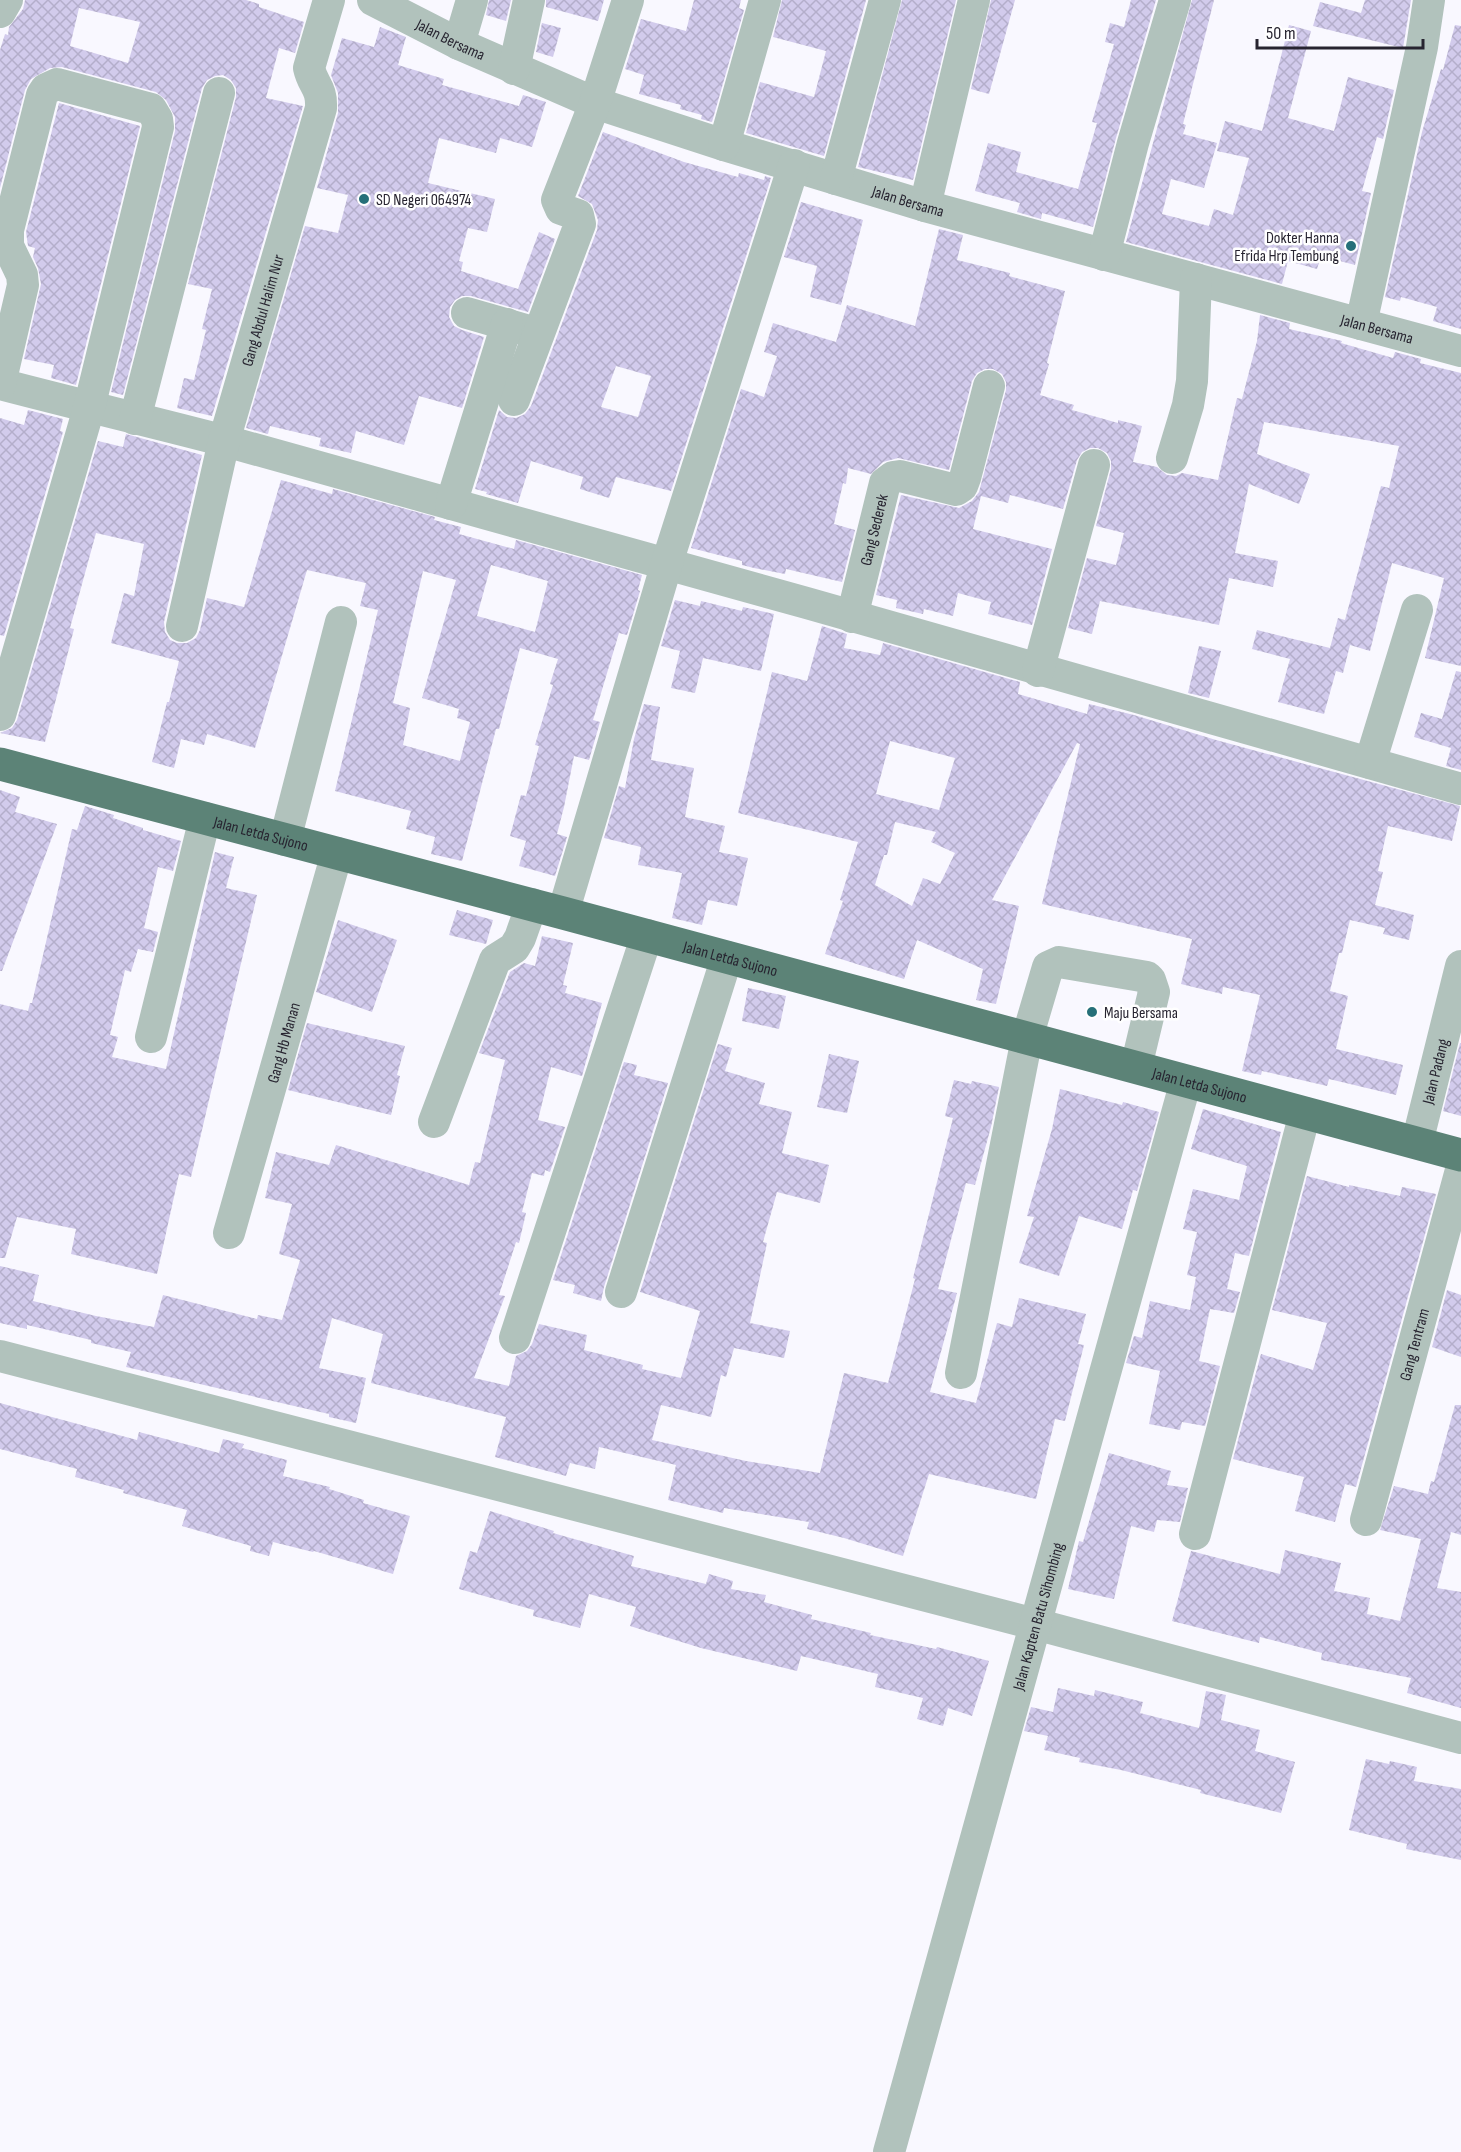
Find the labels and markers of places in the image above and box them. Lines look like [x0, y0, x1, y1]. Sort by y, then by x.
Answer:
place label: SD Negeri 064974 [376, 191, 472, 210]
marker: SD Negeri 064974 [357, 192, 371, 206]
place label: Dokter Hanna Efrida Hrp Tembung [1234, 229, 1339, 266]
marker: Dokter Hanna Efrida Hrp Tembung [1344, 239, 1358, 253]
place label: Maju Bersama [1104, 1004, 1178, 1023]
marker: Maju Bersama [1085, 1005, 1099, 1019]

